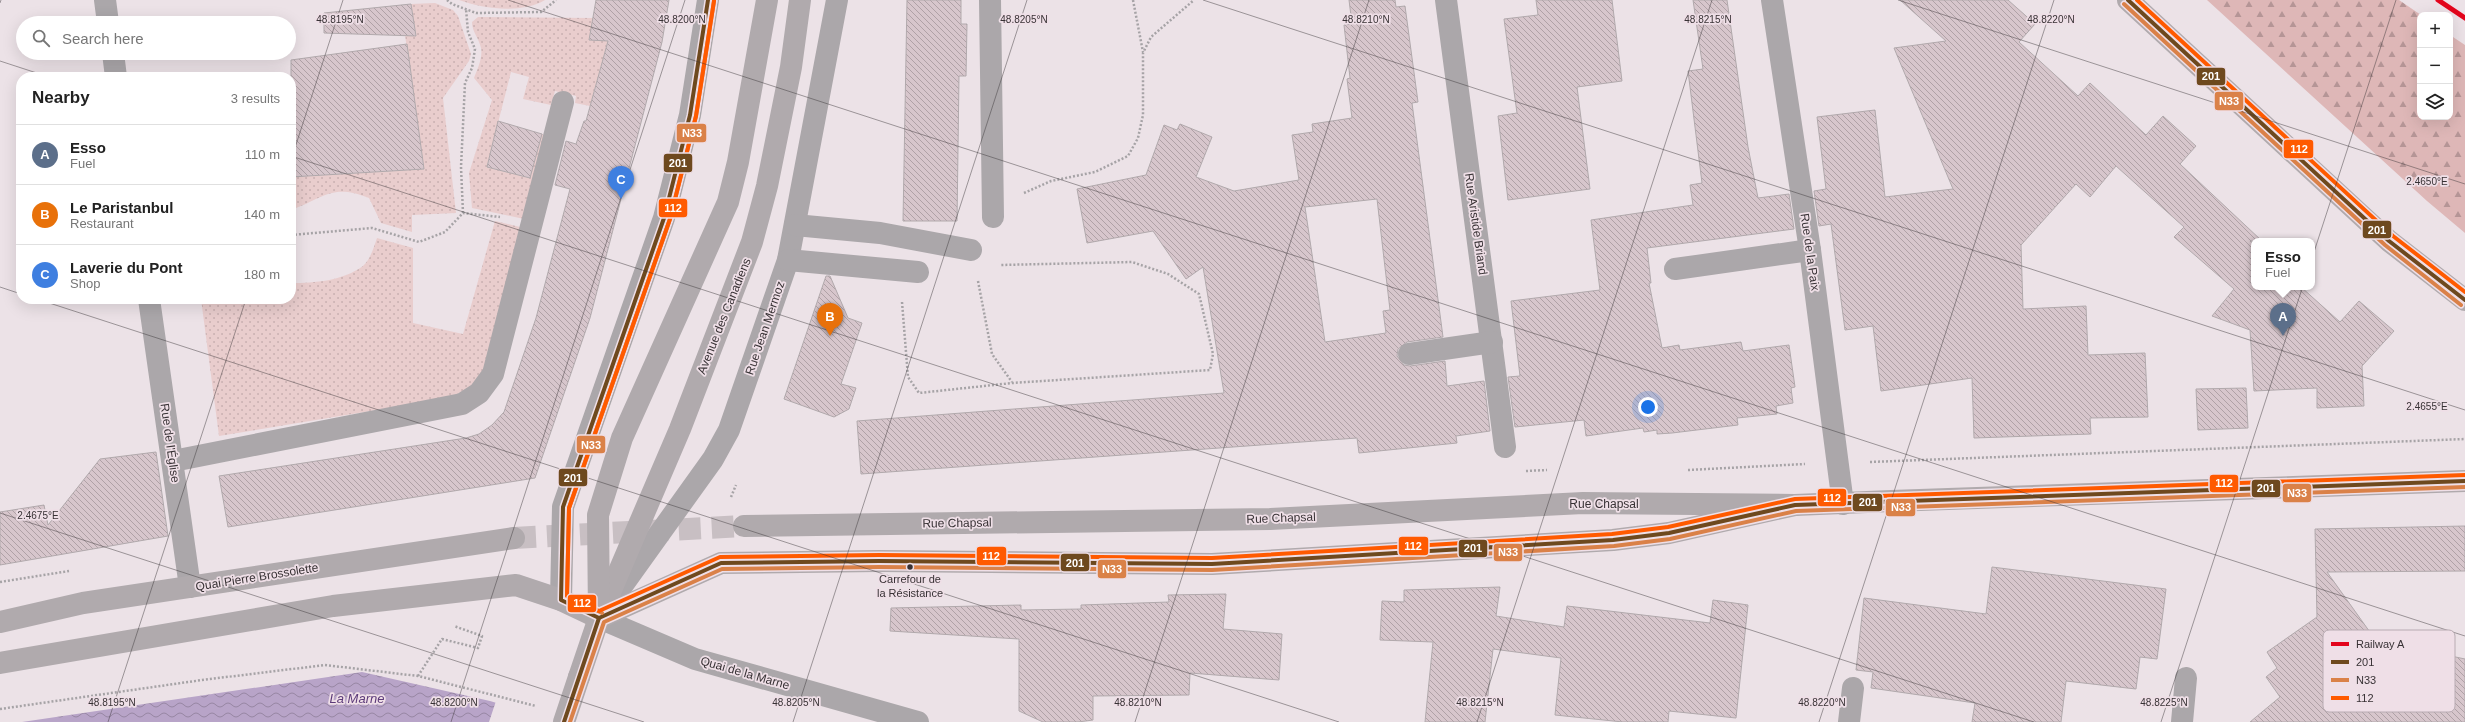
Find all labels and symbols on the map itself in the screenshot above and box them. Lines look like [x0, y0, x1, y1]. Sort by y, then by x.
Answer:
text: 48.8195°N [316, 14, 364, 25]
text: 48.8200°N [658, 14, 706, 25]
text: 48.8205°N [1000, 14, 1048, 25]
text: 48.8210°N [1342, 14, 1390, 25]
text: 48.8215°N [1684, 14, 1732, 25]
text: 48.8220°N [2027, 14, 2075, 25]
line badge: 201 [2196, 67, 2226, 86]
text: 201 [2202, 70, 2220, 82]
line badge: N33 [2214, 91, 2244, 111]
text: N33 [2219, 95, 2239, 107]
line badge: N33 [676, 123, 707, 143]
text: N33 [682, 127, 702, 139]
line badge: 112 [2283, 139, 2314, 159]
text: 112 [2290, 143, 2308, 155]
line badge: 201 [663, 153, 693, 173]
text: 201 [669, 157, 687, 169]
pin: C [608, 166, 634, 199]
street label: Rue Aristide Briand [1462, 172, 1490, 276]
text: 2.4650°E [2406, 176, 2448, 187]
line badge: 112 [658, 198, 688, 218]
text: 112 [664, 202, 682, 214]
street label: Rue de la Paix [1798, 212, 1822, 292]
line badge: 201 [2362, 220, 2392, 239]
text: 201 [2368, 224, 2386, 236]
street label: Avenue des Canadiens [694, 256, 754, 376]
street label: Rue Jean Mermoz [742, 279, 788, 377]
pin: B [817, 303, 843, 336]
pin: A [2270, 303, 2296, 336]
your location [1638, 397, 1658, 417]
text: 2.4655°E [2406, 401, 2448, 412]
street label: Rue de l'Église [158, 402, 184, 484]
line badge: N33 [576, 435, 606, 454]
text: N33 [581, 439, 601, 451]
line badge: 201 [558, 468, 588, 487]
text: 201 [564, 472, 582, 484]
line badge: 112 [2209, 474, 2239, 493]
text: 112 [2215, 477, 2233, 489]
line badge: 201 [2251, 479, 2281, 498]
text: 201 [2257, 482, 2275, 494]
line badge: N33 [2282, 483, 2312, 503]
text: N33 [2287, 487, 2307, 499]
line badge: 112 [1817, 488, 1847, 507]
text: 112 [1823, 492, 1841, 504]
line badge: 201 [1852, 493, 1883, 512]
text: 201 [1859, 496, 1877, 508]
street label: Rue Chapsal [1569, 497, 1639, 511]
line badge: N33 [1885, 498, 1916, 517]
text: N33 [1891, 501, 1911, 513]
text: 2.4675°E [17, 510, 59, 521]
street label: Rue Chapsal [1246, 510, 1316, 526]
street label: Rue Chapsal [922, 515, 992, 531]
line badge: 112 [1398, 536, 1429, 556]
line badge: 201 [1458, 539, 1488, 558]
text: 112 [1404, 540, 1422, 552]
text: 201 [1464, 542, 1482, 554]
line badge: N33 [1493, 543, 1523, 562]
line badge: 112 [976, 546, 1007, 566]
text: N33 [1498, 546, 1518, 558]
text: 112 [982, 550, 1000, 562]
line badge: 201 [1060, 553, 1090, 572]
text: 201 [1066, 557, 1084, 569]
line badge: N33 [1097, 559, 1127, 579]
street label: Quai Pierre Brossolette [195, 560, 320, 594]
marker: Carrefour de la Résistance [905, 562, 915, 572]
text: N33 [1102, 563, 1122, 575]
place label: Carrefour de la Résistance [877, 573, 943, 599]
line badge: 112 [567, 594, 597, 613]
text: 112 [573, 597, 591, 609]
legend [2323, 630, 2455, 712]
text: Railway A [2356, 638, 2405, 650]
street label: Quai de la Marne [699, 654, 791, 693]
text: 201 [2356, 656, 2374, 668]
text: N33 [2356, 674, 2376, 686]
water label: La Marne [330, 691, 384, 706]
text: 112 [2356, 692, 2374, 704]
text: 48.8195°N [88, 697, 136, 708]
text: 48.8200°N [430, 697, 478, 708]
text: 48.8205°N [772, 697, 820, 708]
text: 48.8210°N [1114, 697, 1162, 708]
text: 48.8215°N [1456, 697, 1504, 708]
text: 48.8220°N [1798, 697, 1846, 708]
text: 48.8225°N [2140, 697, 2188, 708]

